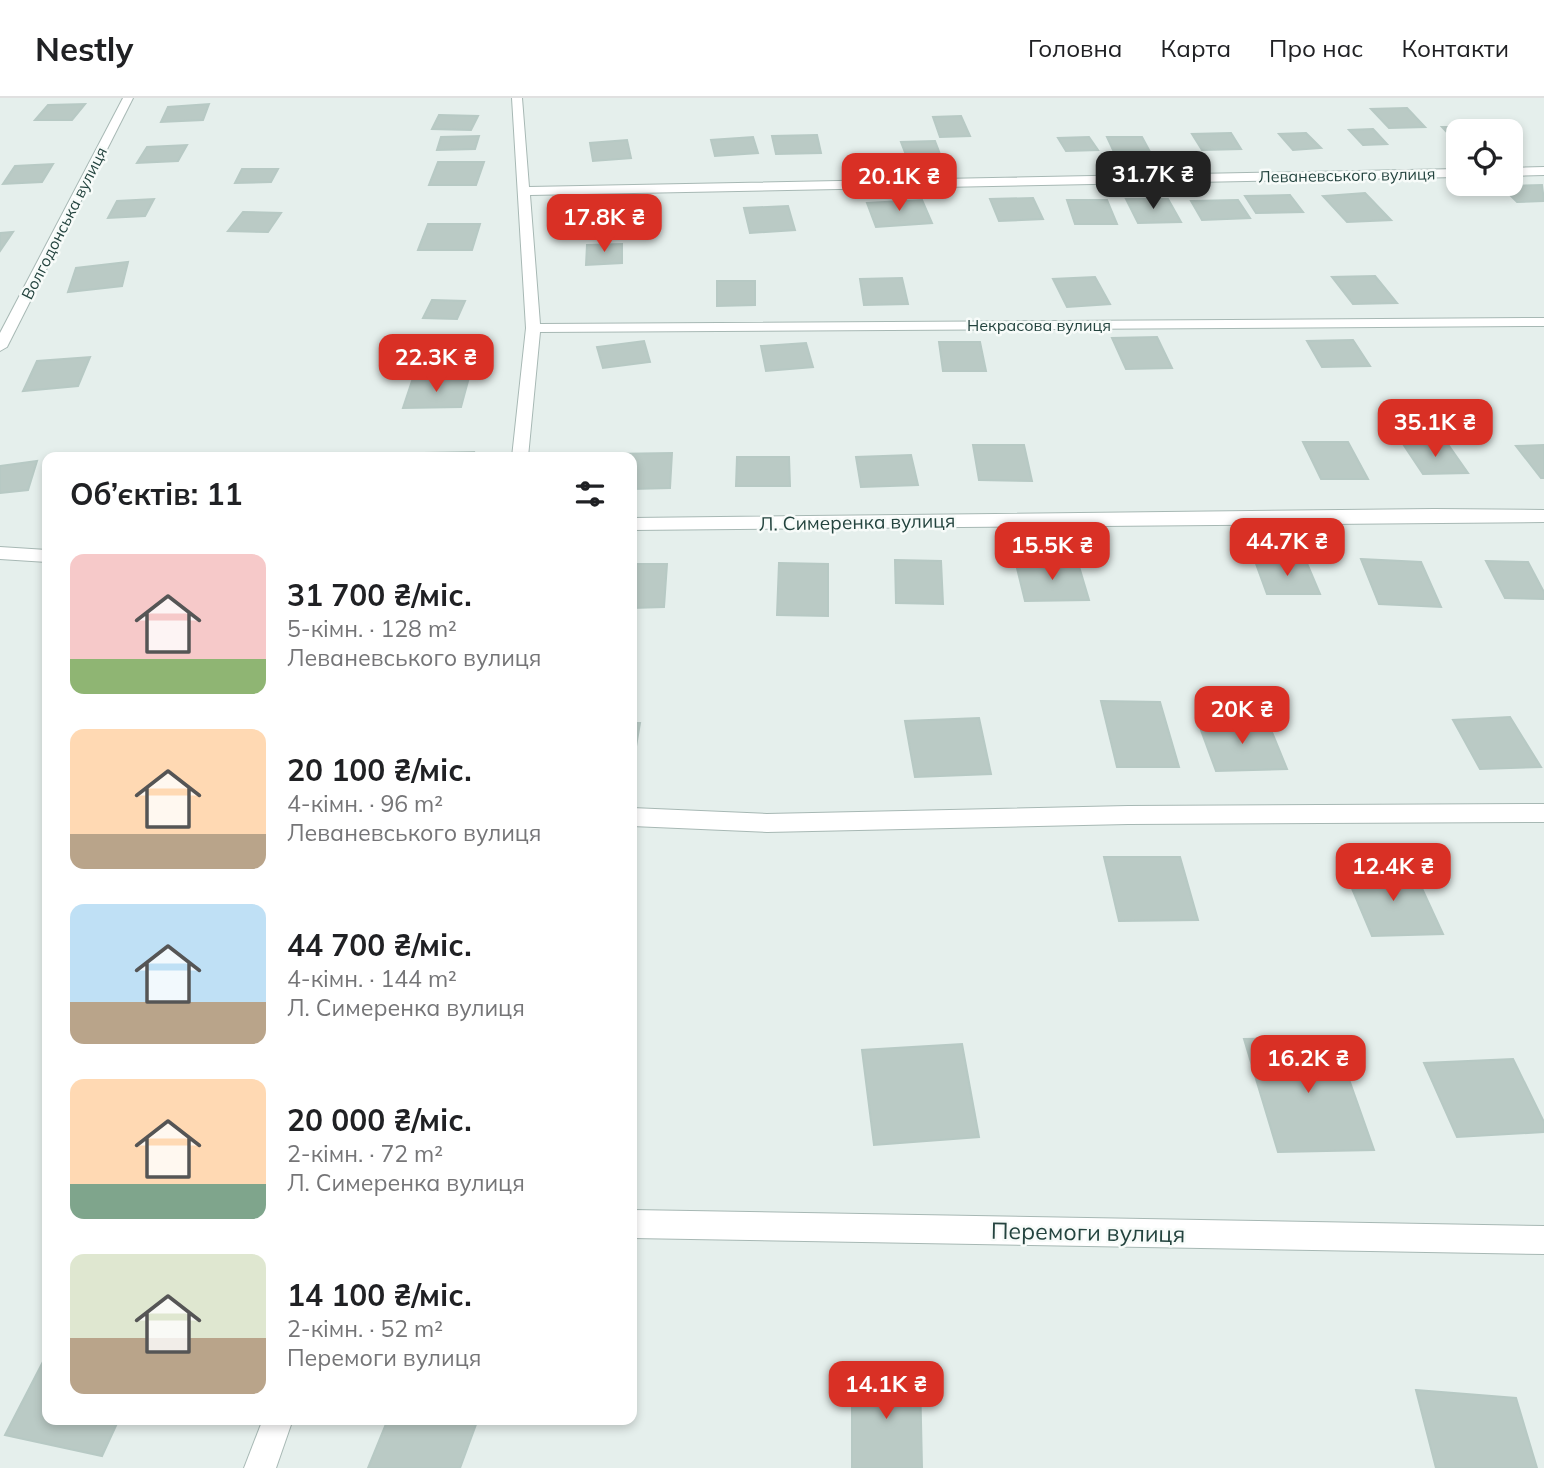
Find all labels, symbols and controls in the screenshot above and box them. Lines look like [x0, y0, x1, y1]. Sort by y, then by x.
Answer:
text: Nestly [35, 28, 133, 69]
text: Головна [1028, 33, 1122, 63]
text: Карта [1160, 33, 1231, 63]
text: Про нас [1269, 33, 1363, 63]
text: Контакти [1401, 33, 1509, 63]
map controls [1446, 119, 1523, 196]
button: locate [1446, 119, 1523, 196]
street label: Волгодонська вулиця [17, 143, 111, 303]
pin: 31.7K ₴ [1088, 152, 1218, 211]
pin: 20.1K ₴ [834, 153, 964, 213]
text: 31.7K ₴ [1112, 159, 1194, 188]
text: 20.1K ₴ [858, 161, 940, 190]
street label: Леваневського вулиця [1258, 163, 1436, 187]
pin: 17.8K ₴ [539, 194, 669, 254]
text: 17.8K ₴ [563, 202, 645, 231]
street label: Некрасова вулиця [967, 315, 1111, 335]
pin: 22.3K ₴ [371, 334, 501, 394]
text: 22.3K ₴ [395, 342, 477, 371]
pin: 35.1K ₴ [1370, 400, 1500, 459]
text: 35.1K ₴ [1394, 407, 1476, 436]
text: Об’єктів: 11 [70, 475, 242, 513]
icon: filters [571, 475, 609, 513]
street label: Л. Симеренка вулиця [759, 508, 955, 536]
pin: 44.7K ₴ [1222, 518, 1352, 578]
pin: 15.5K ₴ [987, 522, 1117, 582]
text: 44.7K ₴ [1246, 526, 1328, 555]
text: 15.5K ₴ [1011, 530, 1093, 559]
text: 31 700 ₴/міс. [287, 576, 472, 614]
icon: home [126, 582, 210, 666]
text: 5-кімн. · 128 m² [287, 614, 457, 643]
text: Леваневського вулиця [287, 643, 542, 672]
pin: 20K ₴ [1193, 686, 1291, 746]
text: 20K ₴ [1210, 694, 1274, 723]
text: 20 100 ₴/міс. [287, 751, 472, 789]
icon: home [126, 757, 210, 841]
text: 4-кімн. · 96 m² [287, 789, 443, 818]
text: Леваневського вулиця [287, 818, 542, 847]
pin: 12.4K ₴ [1328, 844, 1458, 903]
text: 12.4K ₴ [1352, 851, 1434, 880]
text: 44 700 ₴/міс. [287, 926, 472, 964]
icon: home [126, 932, 210, 1016]
text: 4-кімн. · 144 m² [287, 964, 457, 993]
text: Л. Симеренка вулиця [287, 993, 525, 1022]
pin: 16.2K ₴ [1243, 1035, 1373, 1095]
text: 16.2K ₴ [1267, 1043, 1349, 1072]
text: 20 000 ₴/міс. [287, 1101, 472, 1139]
icon: home [126, 1107, 210, 1191]
text: 2-кімн. · 72 m² [287, 1139, 443, 1168]
text: Л. Симеренка вулиця [287, 1168, 525, 1197]
street label: Перемоги вулиця [991, 1216, 1185, 1248]
text: 14 100 ₴/міс. [287, 1276, 472, 1314]
icon: home [126, 1282, 210, 1366]
text: 2-кімн. · 52 m² [287, 1314, 443, 1343]
text: Перемоги вулиця [287, 1343, 481, 1372]
pin: 14.1K ₴ [821, 1362, 951, 1421]
text: 14.1K ₴ [845, 1369, 927, 1398]

